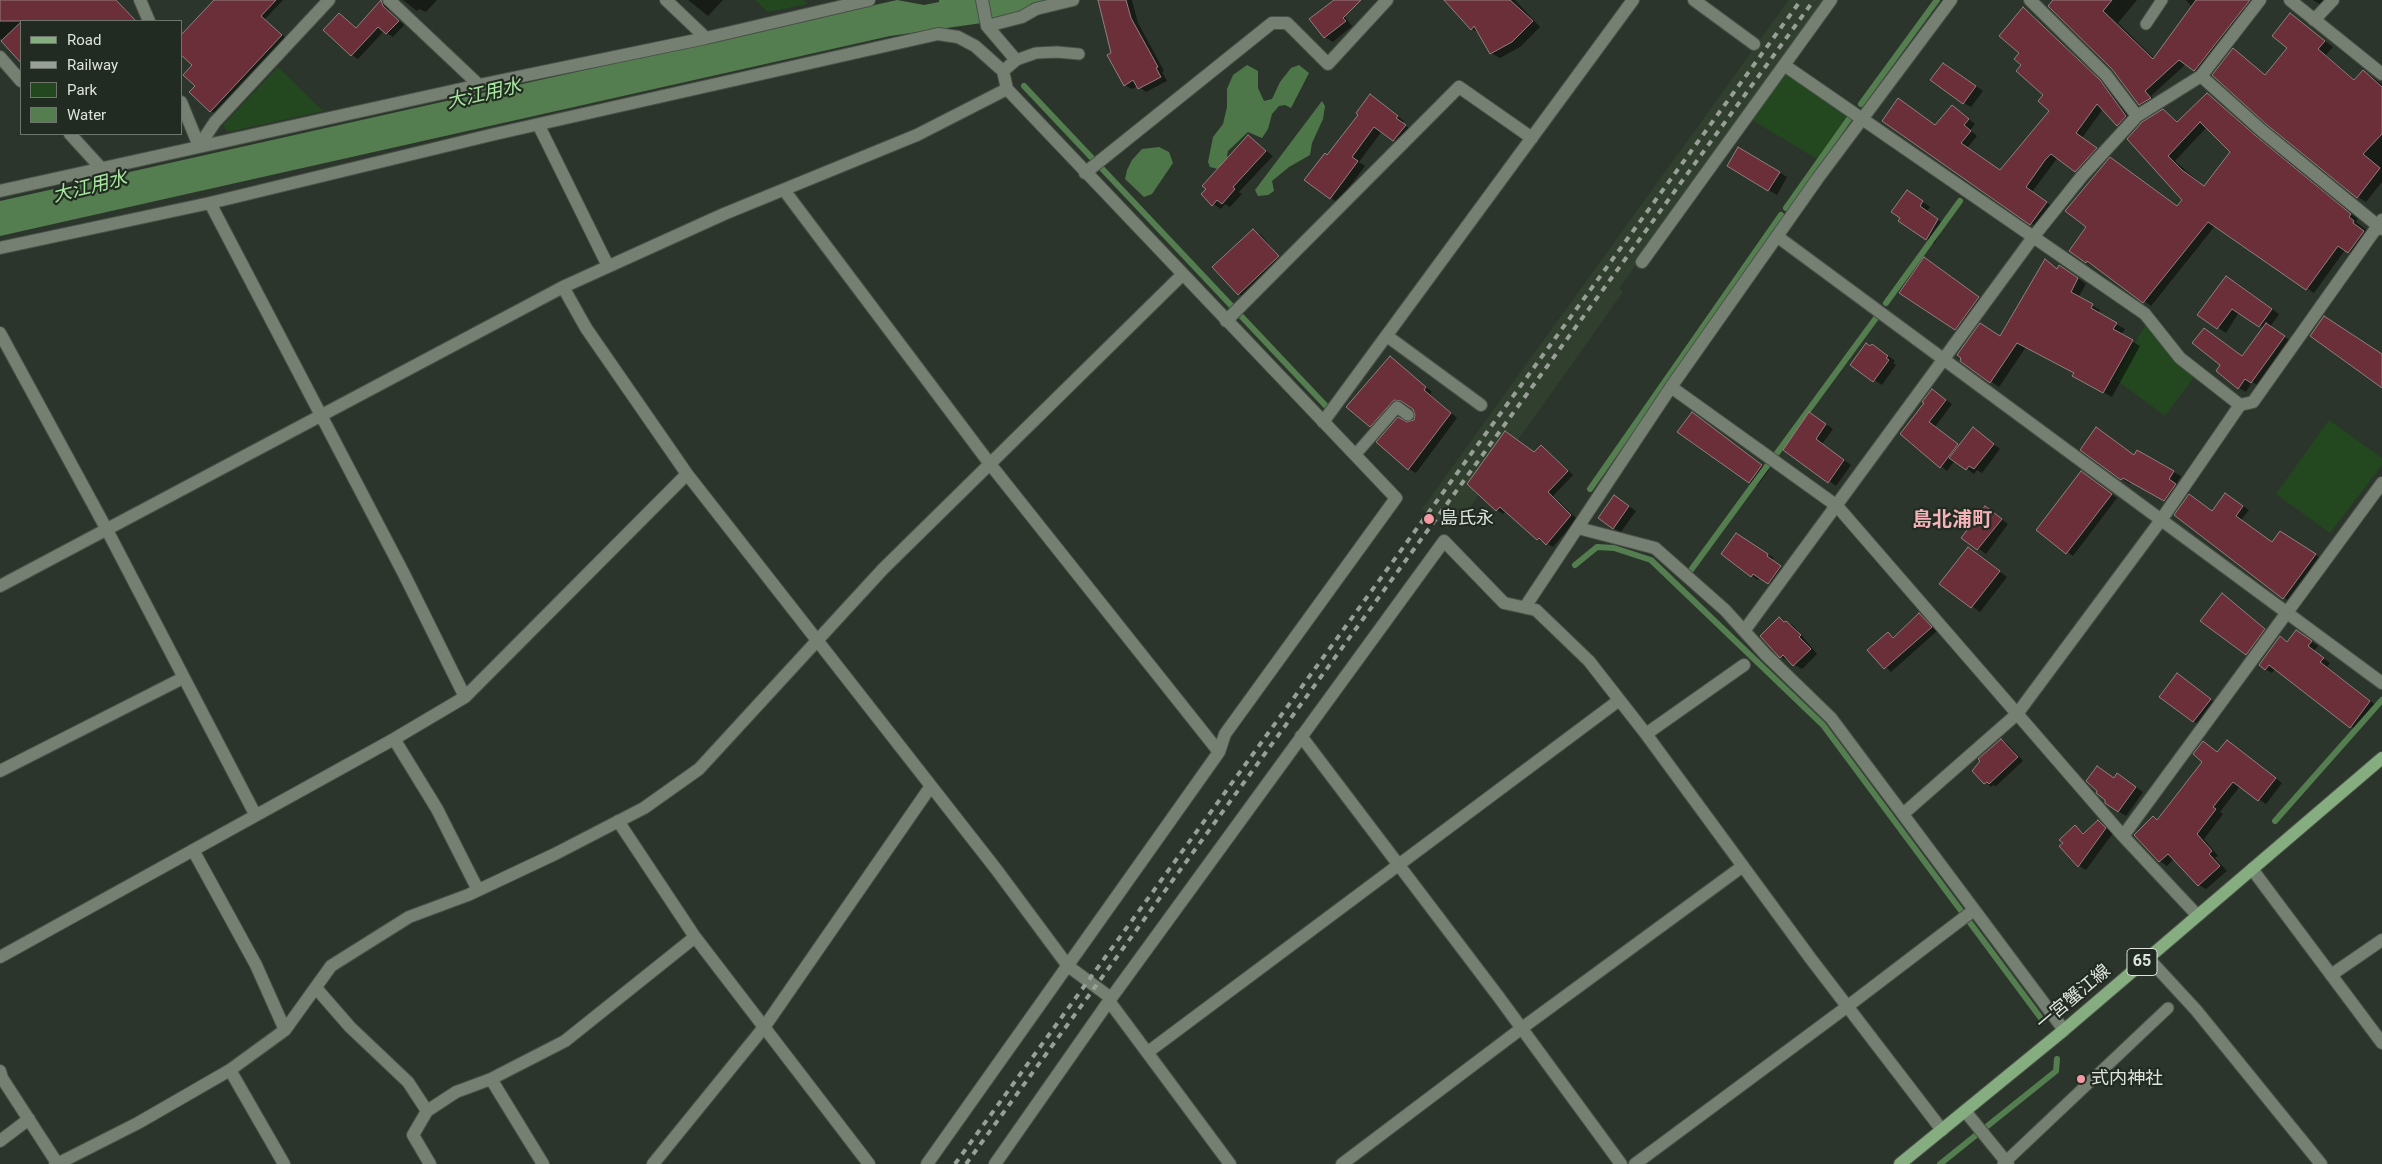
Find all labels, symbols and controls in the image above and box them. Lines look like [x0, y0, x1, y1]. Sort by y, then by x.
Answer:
legend [20, 20, 182, 135]
text: Road [67, 31, 101, 49]
text: Railway [67, 56, 118, 74]
water label: 大江用水 [444, 75, 524, 115]
text: Park [67, 81, 97, 99]
text: Water [67, 106, 106, 124]
water label: 大江用水 [50, 168, 130, 208]
place label: 島氏永 [1440, 508, 1494, 530]
district label: 島北浦町 [1912, 509, 1992, 533]
marker: 島氏永 [1422, 512, 1436, 526]
road number: 65 [2127, 949, 2157, 976]
street label: 一宮蟹江線 [2033, 961, 2115, 1035]
place label: 式内神社 [2091, 1068, 2163, 1090]
marker: 式内神社 [2075, 1073, 2087, 1085]

